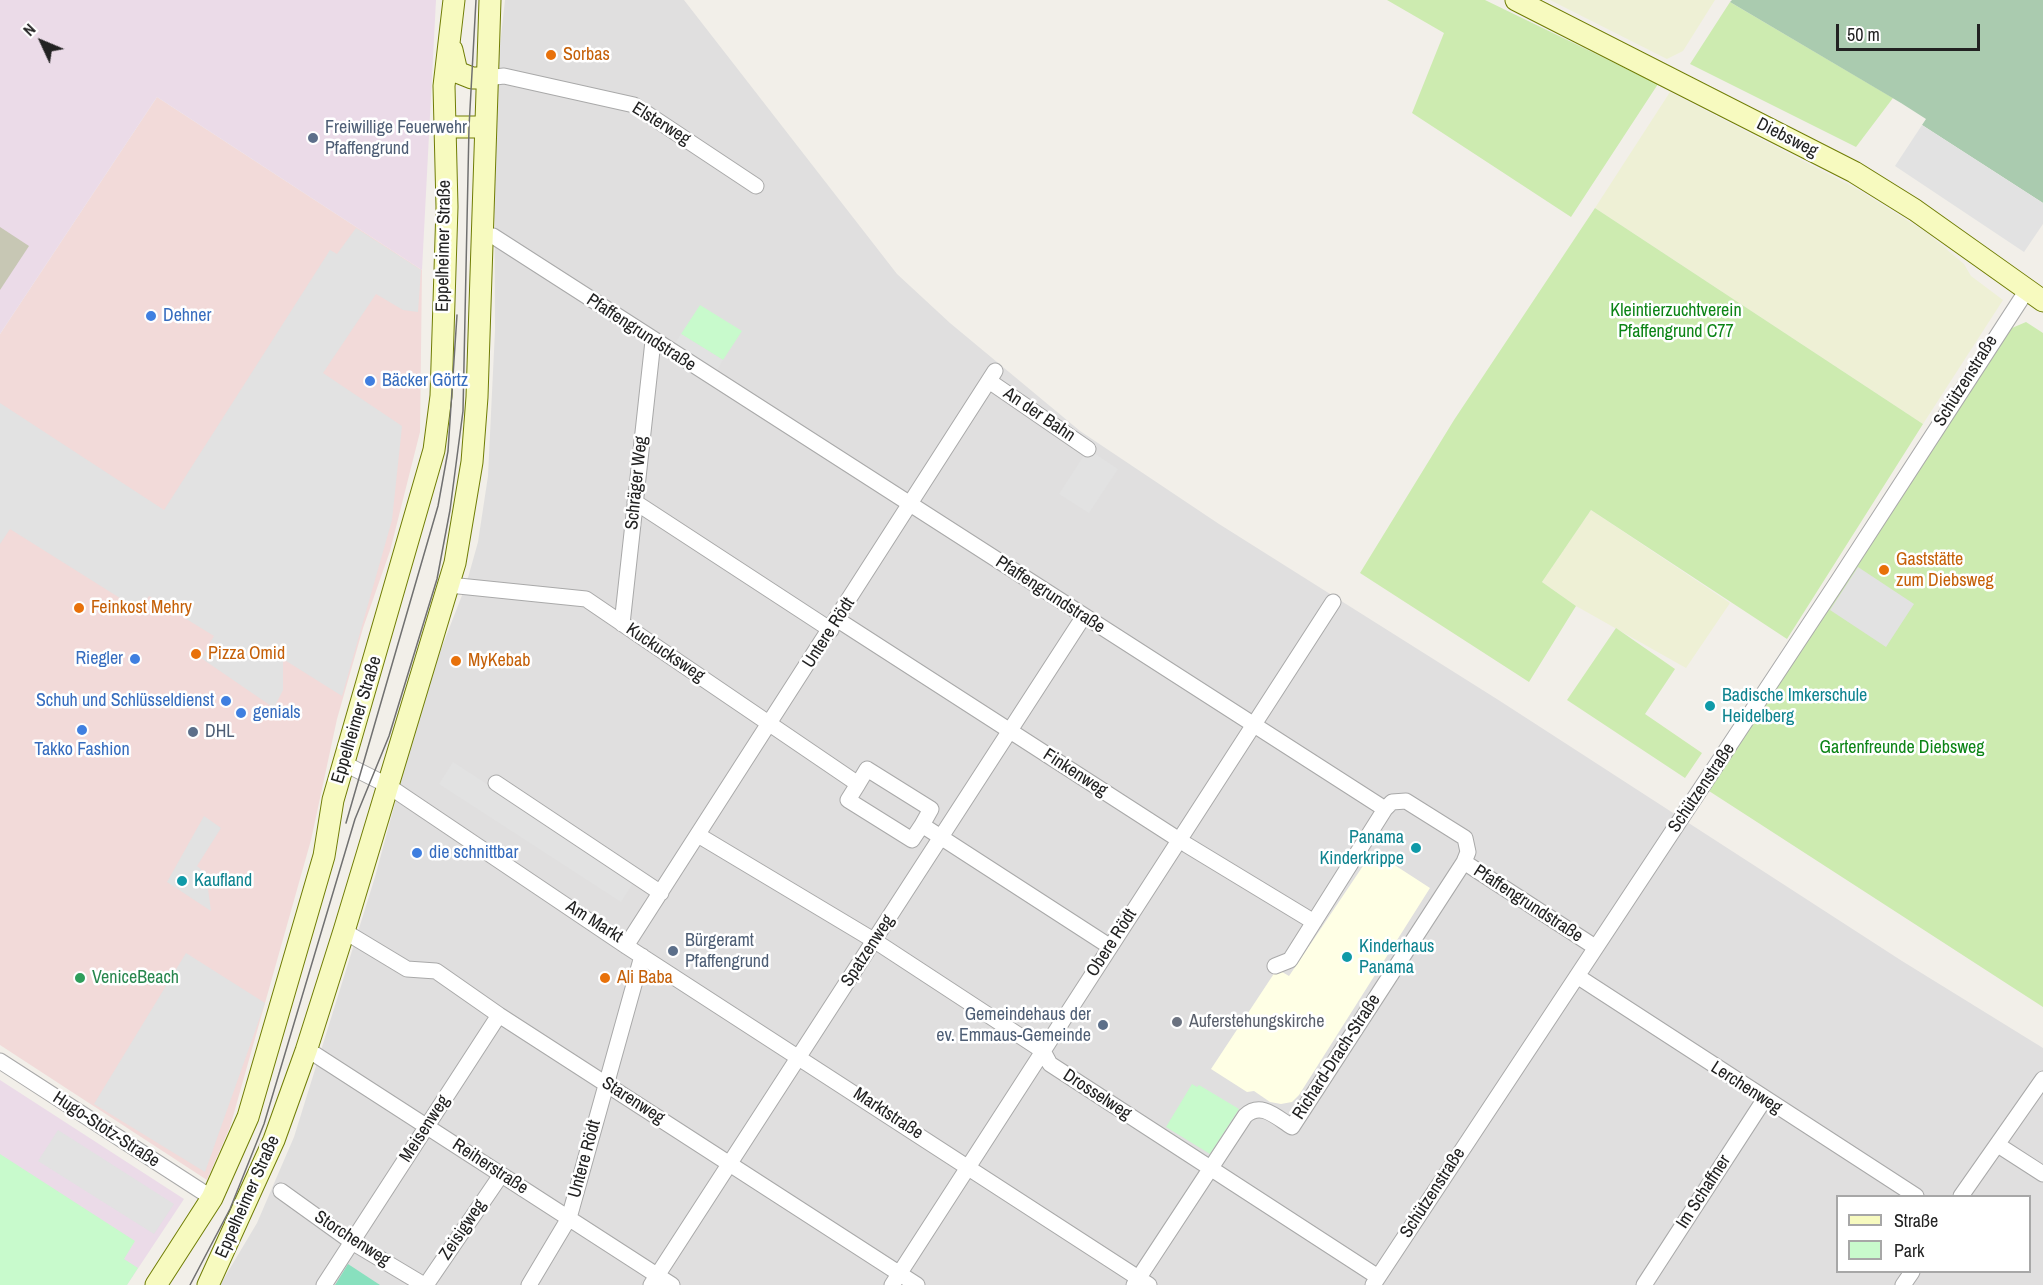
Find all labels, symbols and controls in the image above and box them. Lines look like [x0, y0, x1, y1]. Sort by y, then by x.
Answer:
north arrow [12, 12, 72, 72]
scale bar [1839, 12, 1983, 50]
text: N [18, 18, 40, 41]
text: 50 m [1847, 22, 1880, 47]
place label: Sorbas [563, 44, 610, 66]
marker: Sorbas [544, 48, 558, 62]
street label: Elsterweg [628, 98, 694, 150]
street label: Diebsweg [1753, 113, 1821, 163]
place label: Freiwillige Feuerwehr Pfaffengrund [325, 117, 467, 160]
marker: Freiwillige Feuerwehr Pfaffengrund [306, 131, 320, 145]
street label: Eppelheimer Straße [432, 180, 456, 312]
street label: Pfaffengrundstraße [582, 290, 700, 376]
park label: Kleintierzuchtverein Pfaffengrund C77 [1610, 300, 1742, 342]
place label: Dehner [163, 305, 211, 327]
marker: Dehner [144, 309, 158, 323]
street label: Schützenstraße [1929, 331, 2003, 431]
place label: Bäcker Görtz [382, 370, 468, 392]
marker: Bäcker Görtz [363, 374, 377, 388]
street label: An der Bahn [999, 383, 1079, 447]
street label: Schräger Weg [621, 435, 653, 531]
place label: Gaststätte zum Diebsweg [1896, 549, 1994, 592]
street label: Pfaffengrundstraße [991, 552, 1109, 638]
marker: Gaststätte zum Diebsweg [1877, 563, 1891, 577]
street label: Untere Rödt [798, 594, 860, 672]
place label: Feinkost Mehry [91, 597, 192, 619]
marker: Feinkost Mehry [72, 601, 86, 615]
street label: Kuckucksweg [622, 619, 708, 687]
place label: Pizza Omid [208, 643, 285, 665]
marker: Pizza Omid [189, 647, 203, 661]
place label: Riegler [75, 648, 123, 670]
place label: MyKebab [468, 650, 530, 672]
marker: Riegler [128, 652, 142, 666]
street label: Eppelheimer Straße [327, 654, 387, 786]
marker: MyKebab [449, 654, 463, 668]
place label: Badische Imkerschule Heidelberg [1722, 685, 1867, 728]
place label: Schuh und Schlüsseldienst [36, 690, 214, 712]
marker: Schuh und Schlüsseldienst [219, 694, 233, 708]
marker: Badische Imkerschule Heidelberg [1703, 699, 1717, 713]
place label: genials [253, 702, 301, 724]
marker: genials [234, 706, 248, 720]
place label: DHL [205, 721, 235, 743]
marker: Takko Fashion [75, 723, 89, 737]
marker: DHL [186, 725, 200, 739]
park label: Gartenfreunde Diebsweg [1820, 737, 1984, 759]
place label: Takko Fashion [34, 739, 130, 761]
street label: Schützenstraße [1664, 739, 1740, 837]
street label: Finkenweg [1039, 744, 1111, 802]
place label: Panama Kinderkrippe [1319, 827, 1404, 870]
marker: Panama Kinderkrippe [1409, 841, 1423, 855]
place label: die schnittbar [429, 842, 518, 864]
marker: die schnittbar [410, 846, 424, 860]
street label: Pfaffengrundstraße [1469, 861, 1587, 947]
place label: Kaufland [194, 870, 252, 892]
marker: Kaufland [175, 874, 189, 888]
street label: Am Markt [562, 896, 626, 948]
street label: Obere Rödt [1082, 905, 1142, 981]
street label: Spatzenweg [837, 911, 899, 991]
place label: Bürgeramt Pfaffengrund [685, 930, 769, 972]
place label: Kinderhaus Panama [1359, 936, 1434, 978]
marker: Bürgeramt Pfaffengrund [666, 944, 680, 958]
marker: Kinderhaus Panama [1340, 950, 1354, 964]
place label: VeniceBeach [92, 967, 179, 989]
place label: Ali Baba [617, 967, 673, 989]
marker: VeniceBeach [73, 971, 87, 985]
marker: Ali Baba [598, 971, 612, 985]
street label: Richard-Drach-Straße [1288, 990, 1386, 1124]
place label: Gemeindehaus der ev. Emmaus-Gemeinde [936, 1004, 1091, 1046]
place label: Auferstehungskirche [1189, 1011, 1324, 1033]
marker: Auferstehungskirche [1170, 1015, 1184, 1029]
marker: Gemeindehaus der ev. Emmaus-Gemeinde [1096, 1018, 1110, 1032]
street label: Lerchenweg [1706, 1057, 1786, 1119]
street label: Drosselweg [1059, 1065, 1135, 1125]
street label: Starenweg [598, 1073, 668, 1129]
street label: Marktstraße [849, 1084, 927, 1144]
street label: Hugo-Stotz-Straße [49, 1087, 163, 1173]
street label: Meisenweg [395, 1091, 455, 1167]
street label: Untere Rödt [564, 1118, 606, 1200]
street label: Eppelheimer Straße [211, 1132, 285, 1262]
street label: Reiherstraße [448, 1134, 532, 1200]
street label: Schützenstraße [1396, 1144, 1470, 1242]
street label: Im Schaffner [1672, 1151, 1736, 1233]
legend [1836, 1195, 2031, 1273]
street label: Zeisigweg [435, 1196, 491, 1264]
street label: Storchenweg [310, 1206, 394, 1272]
text: Straße [1894, 1208, 1938, 1233]
text: Park [1894, 1238, 1924, 1263]

